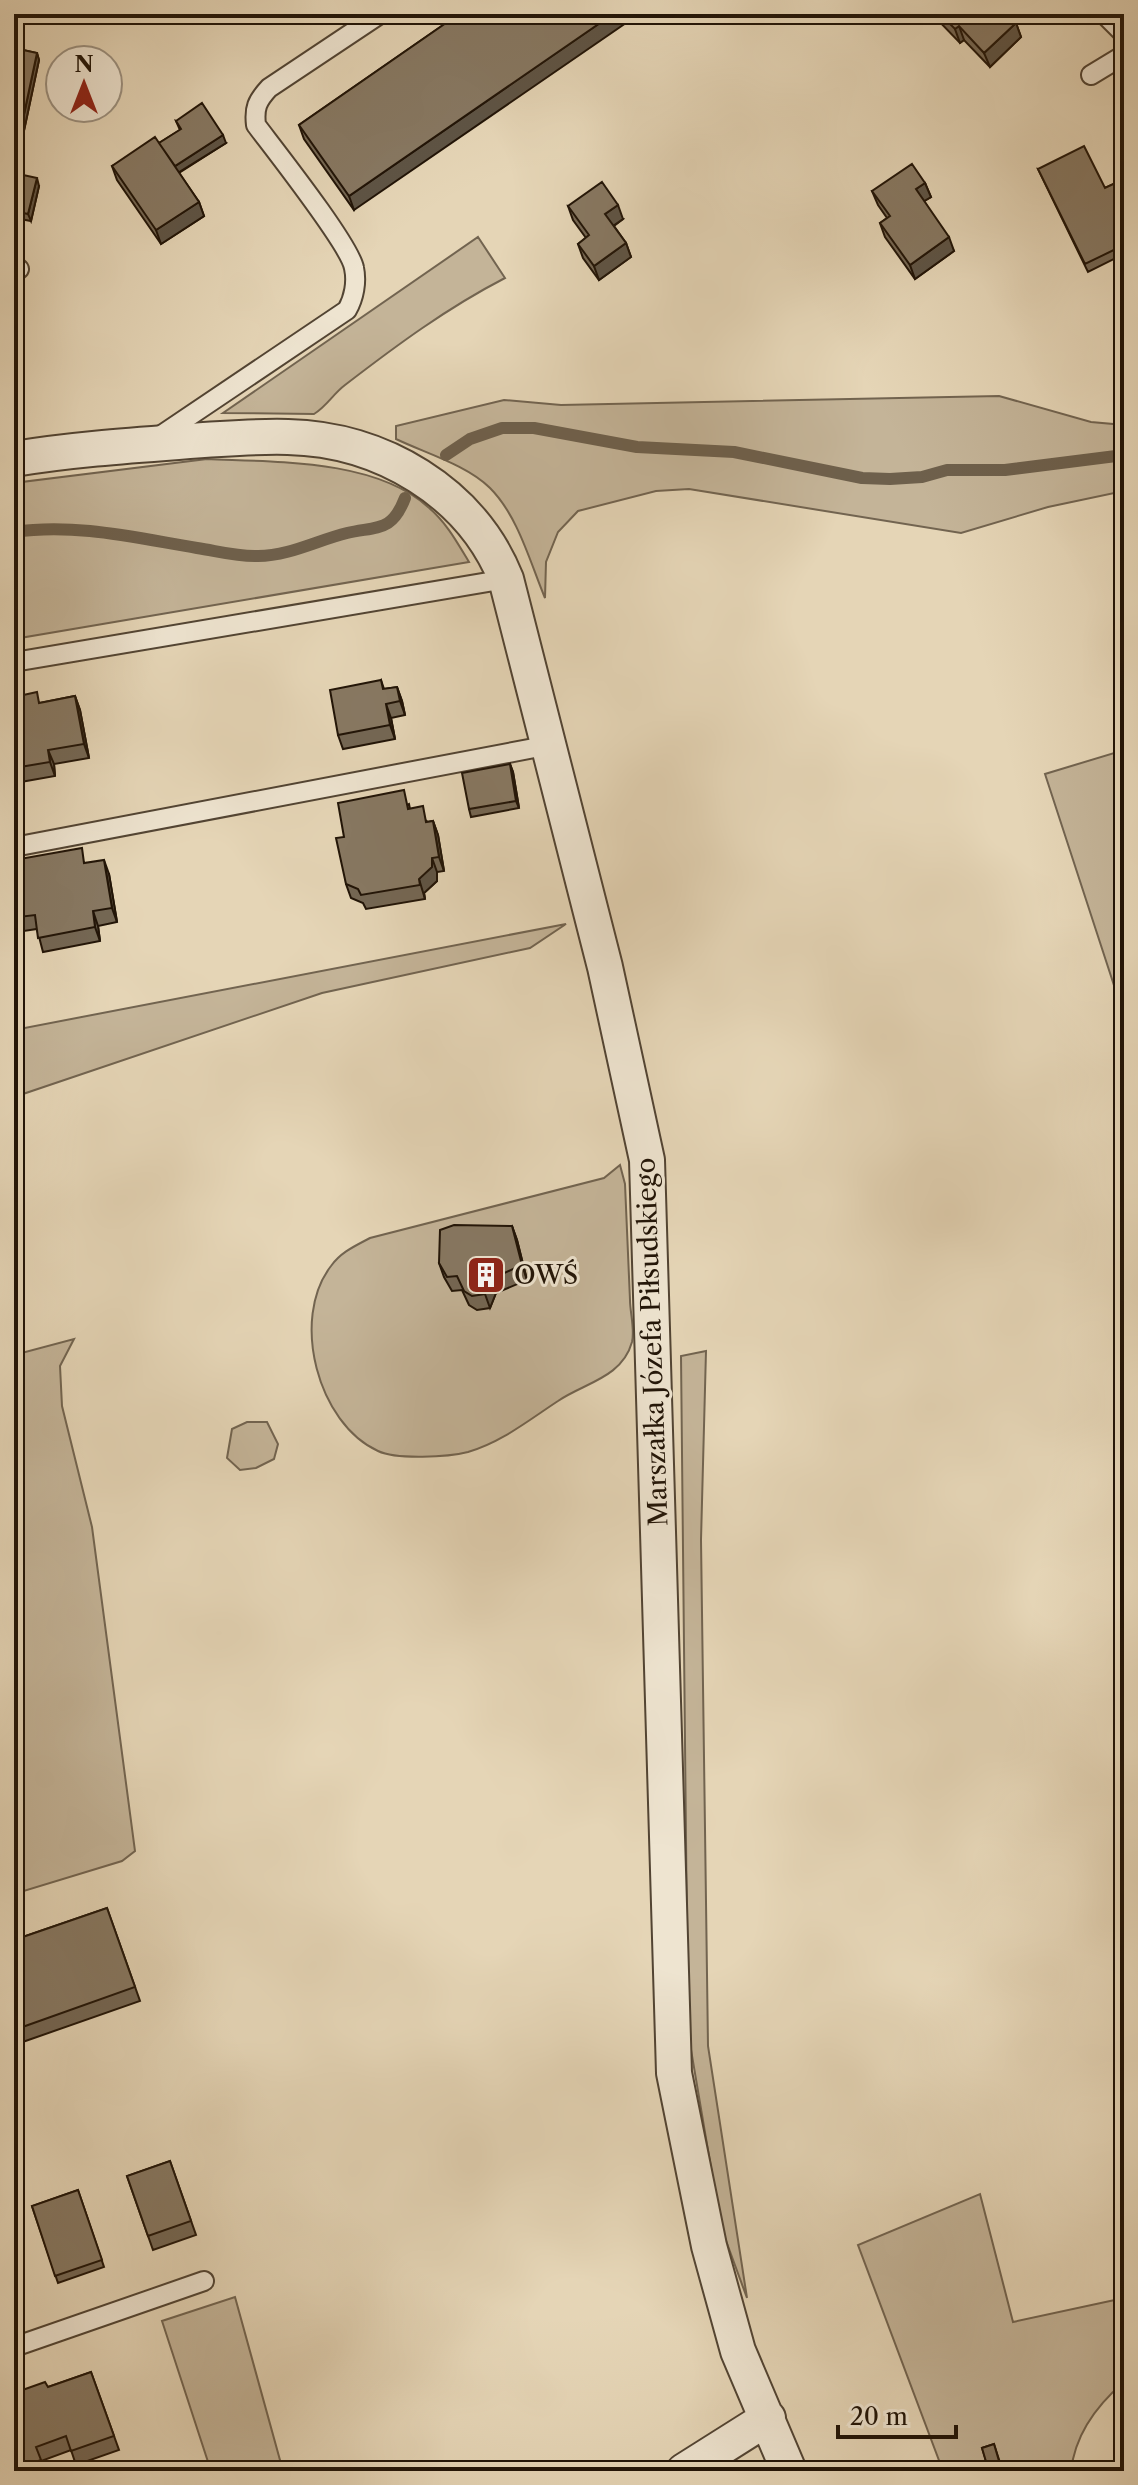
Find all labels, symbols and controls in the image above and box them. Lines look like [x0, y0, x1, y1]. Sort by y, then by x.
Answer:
north arrow [44, 44, 124, 124]
text: N [74, 51, 94, 78]
street label: Marszałka Józefa Piłsudskiego [630, 1157, 674, 1527]
building icon: OWŚ [465, 1254, 507, 1296]
place label: OWŚ [514, 1259, 578, 1291]
scale bar [838, 2389, 956, 2439]
text: 20 m [850, 2402, 908, 2431]

